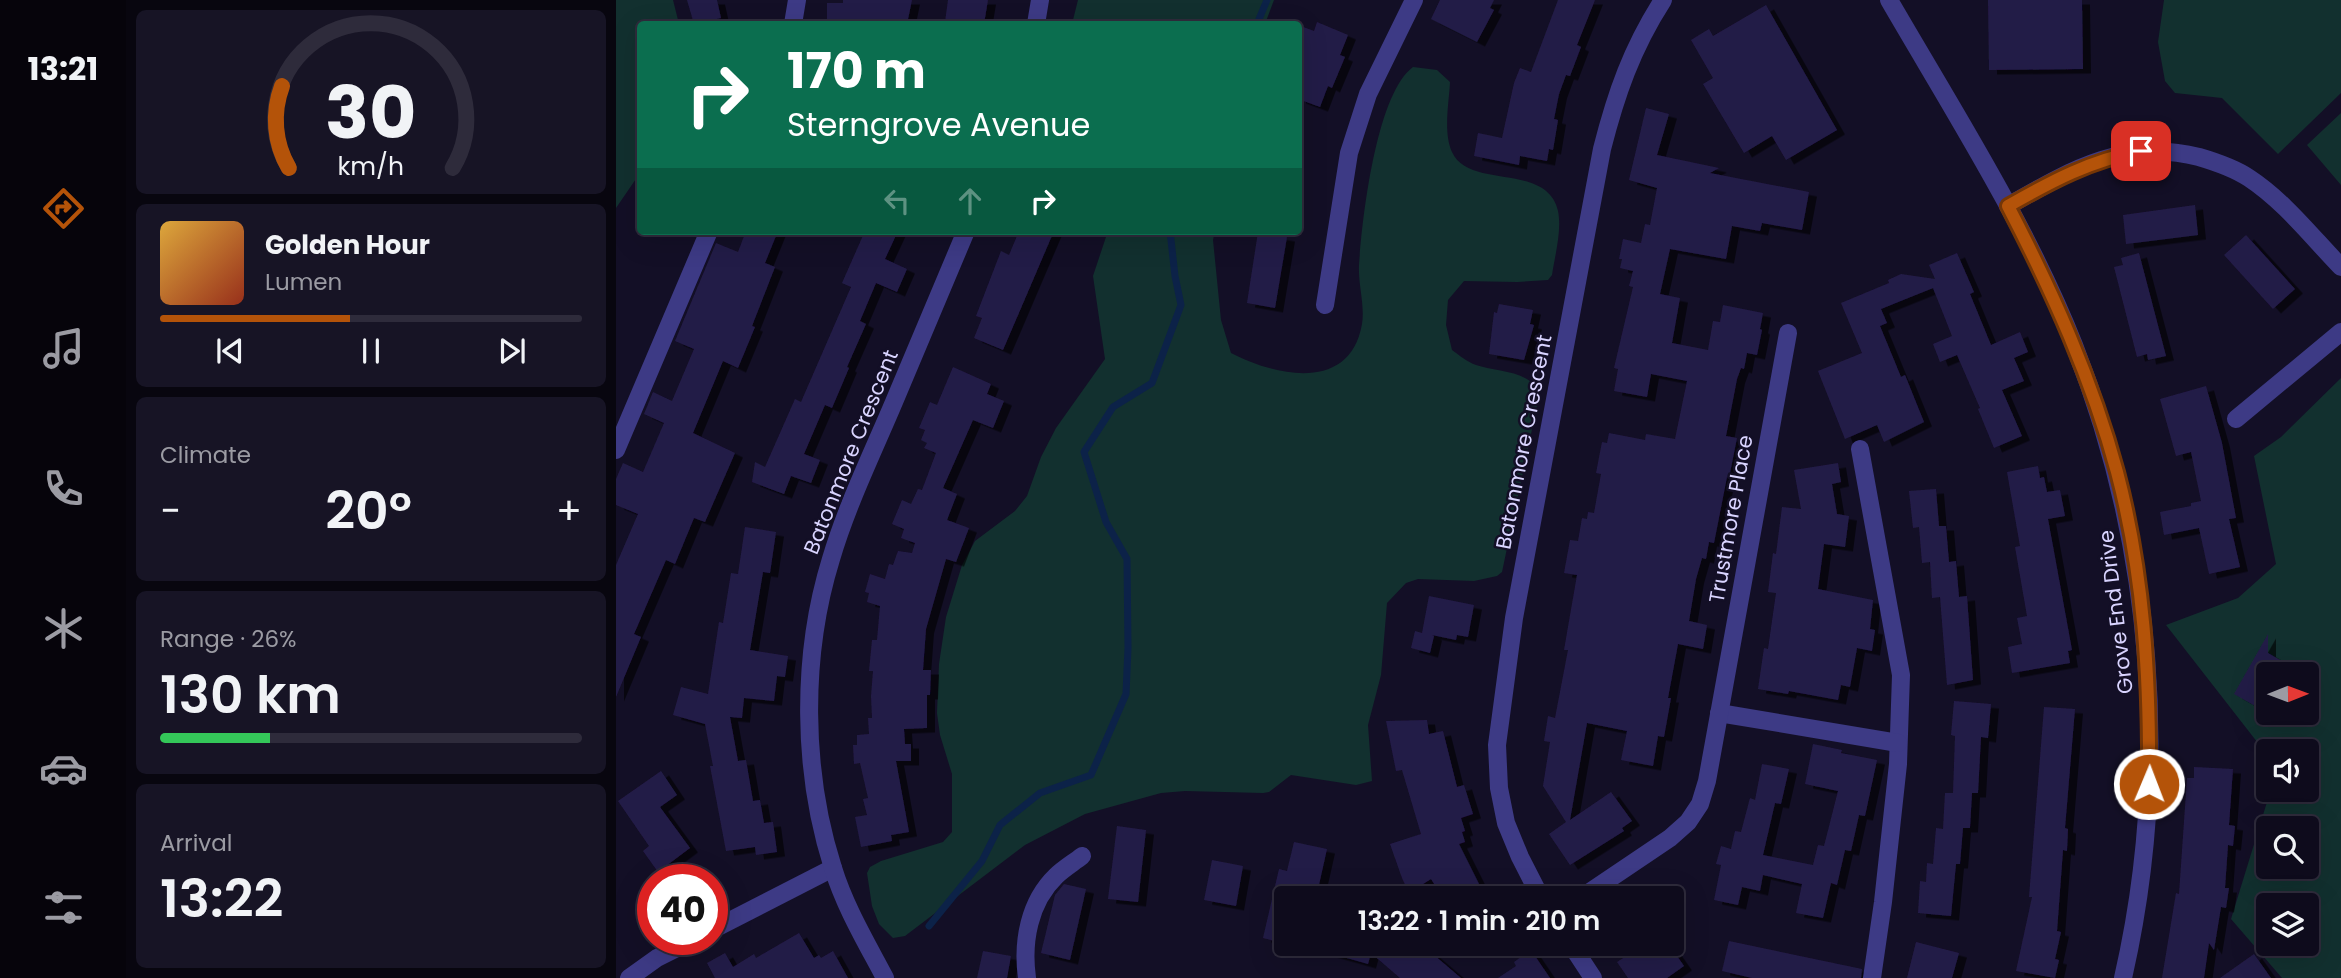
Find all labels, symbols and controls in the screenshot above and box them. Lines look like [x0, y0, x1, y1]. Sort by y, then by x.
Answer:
text: 170 m [787, 37, 926, 105]
text: 13:21 [28, 46, 98, 91]
icon: right [672, 49, 763, 140]
text: 30 [325, 62, 417, 163]
text: Sterngrove Avenue [787, 102, 1090, 147]
pin [2111, 121, 2171, 181]
icon: arrive [2122, 132, 2160, 170]
text: km/h [338, 149, 404, 184]
icon: left [878, 182, 916, 220]
icon: ahead [951, 182, 989, 220]
icon: right [1024, 182, 1062, 220]
icon: directions [39, 184, 88, 233]
text: Golden Hour [265, 227, 430, 263]
text: Lumen [265, 266, 342, 298]
icon: music [39, 324, 88, 373]
icon: previous [211, 332, 249, 370]
icon: pause [352, 332, 390, 370]
icon: next [493, 332, 531, 370]
street label: Batonmore Crescent [1488, 332, 1559, 552]
street label: Batonmore Crescent [796, 345, 905, 558]
street label: Trustmore Place [1701, 433, 1760, 605]
text: Climate [160, 439, 251, 471]
icon: phone [39, 464, 88, 513]
text: 20° [325, 474, 412, 547]
text: − [160, 484, 181, 537]
text: + [556, 484, 582, 537]
street label: Grove End Drive [2091, 529, 2140, 696]
icon: climate [39, 604, 88, 653]
text: Range · 26% [160, 623, 297, 655]
text: 130 km [160, 658, 341, 731]
north arrow [2256, 662, 2319, 724]
map controls [2256, 662, 2319, 956]
button: sound [2256, 739, 2319, 802]
icon: car [39, 744, 88, 793]
position arrow [2112, 747, 2186, 821]
button: search [2256, 816, 2319, 879]
text: Arrival [160, 827, 232, 859]
text: 13:22 [160, 862, 283, 935]
speed limit sign: 40 [637, 864, 728, 955]
icon: filters [39, 883, 88, 932]
button: layers [2256, 893, 2319, 956]
text: 13:22 · 1 min · 210 m [1358, 903, 1600, 939]

